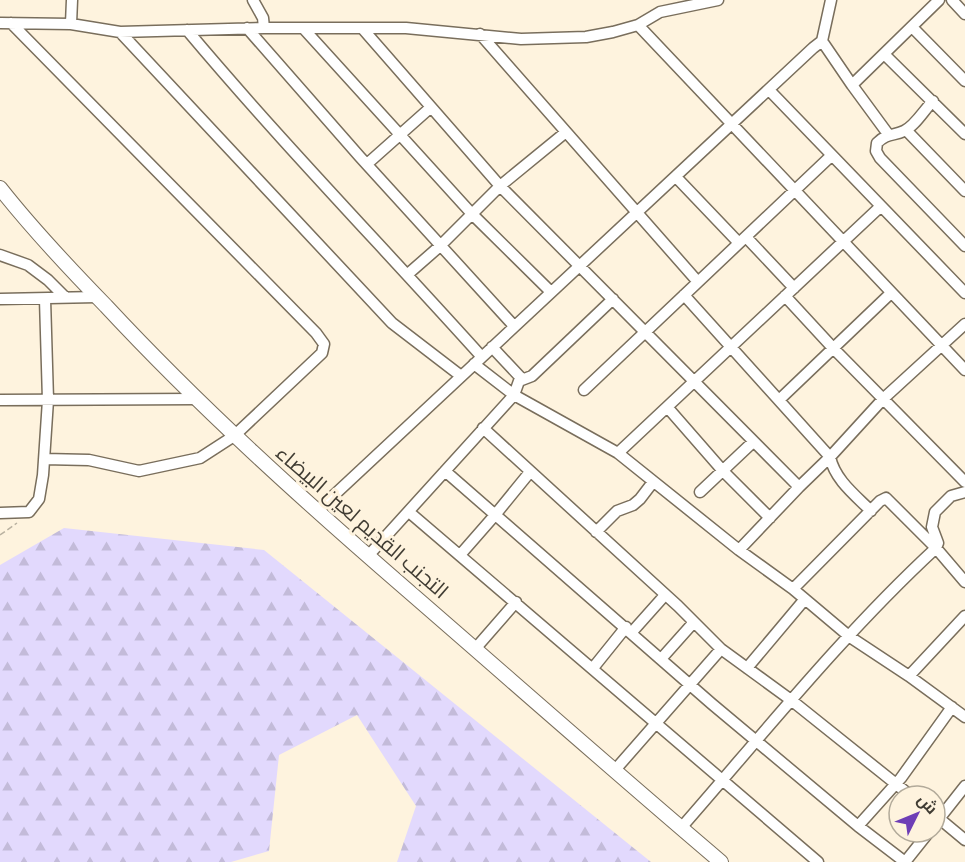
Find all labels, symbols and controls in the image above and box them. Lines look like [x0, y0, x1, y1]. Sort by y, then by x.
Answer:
street label: التجنب القديم لعين البيضاء [270, 439, 454, 605]
north arrow [887, 784, 947, 844]
text: ش [914, 789, 942, 818]

